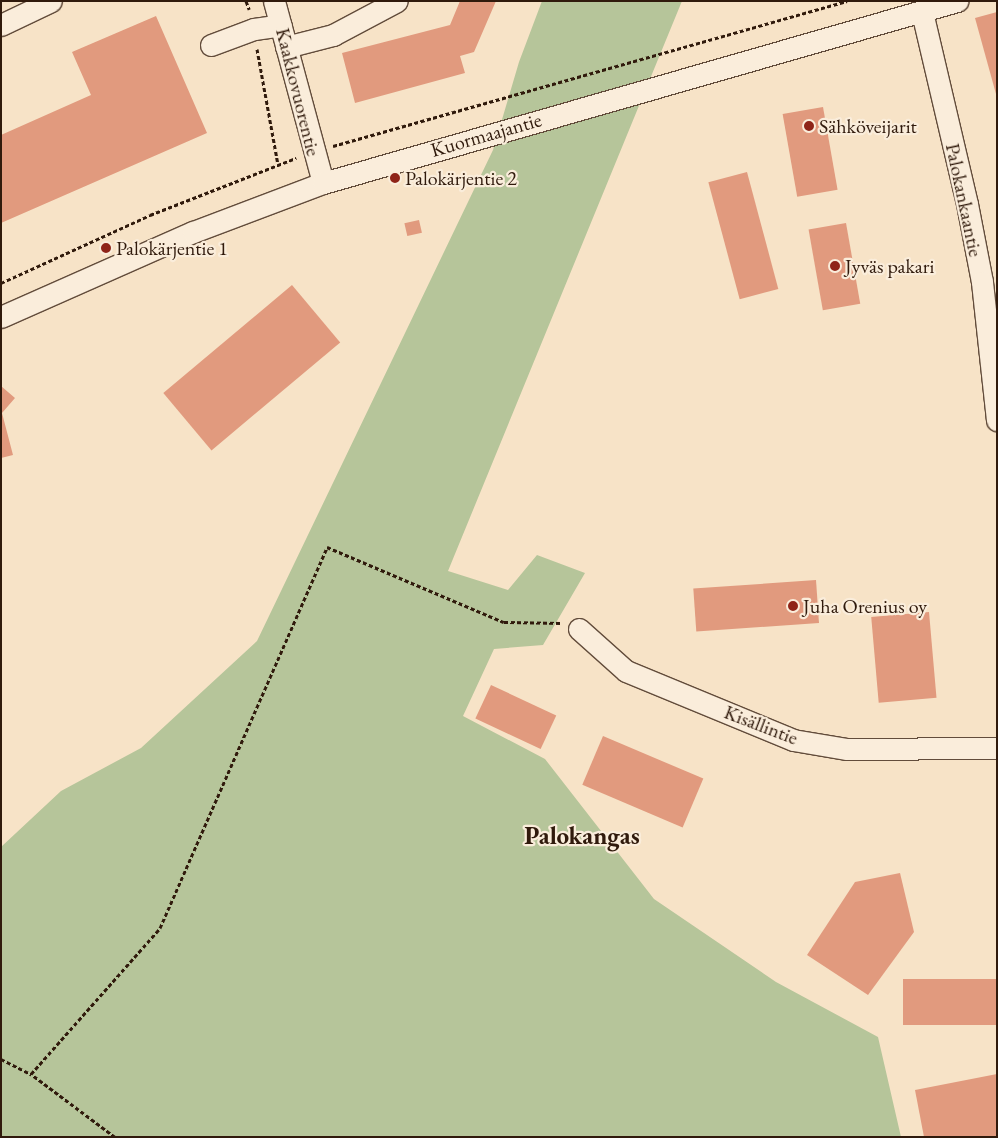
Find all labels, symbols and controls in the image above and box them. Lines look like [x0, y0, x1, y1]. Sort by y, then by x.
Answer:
street label: Kaakkovuorentie [270, 25, 326, 159]
street label: Kuormaajantie [428, 108, 544, 162]
place label: Sähköveijarit [819, 114, 917, 138]
marker: Sähköveijarit [803, 120, 815, 132]
street label: Palokankaantie [940, 141, 988, 259]
place label: Palokärjentie 2 [405, 166, 517, 190]
marker: Palokärjentie 2 [389, 172, 401, 184]
place label: Palokärjentie 1 [116, 236, 228, 260]
marker: Palokärjentie 1 [100, 242, 112, 254]
place label: Jyväs pakari [845, 254, 934, 278]
marker: Jyväs pakari [829, 260, 841, 272]
place label: Juha Orenius oy [803, 594, 927, 618]
marker: Juha Orenius oy [787, 600, 799, 612]
street label: Kisällintie [721, 700, 801, 750]
district label: Palokangas [524, 820, 640, 850]

